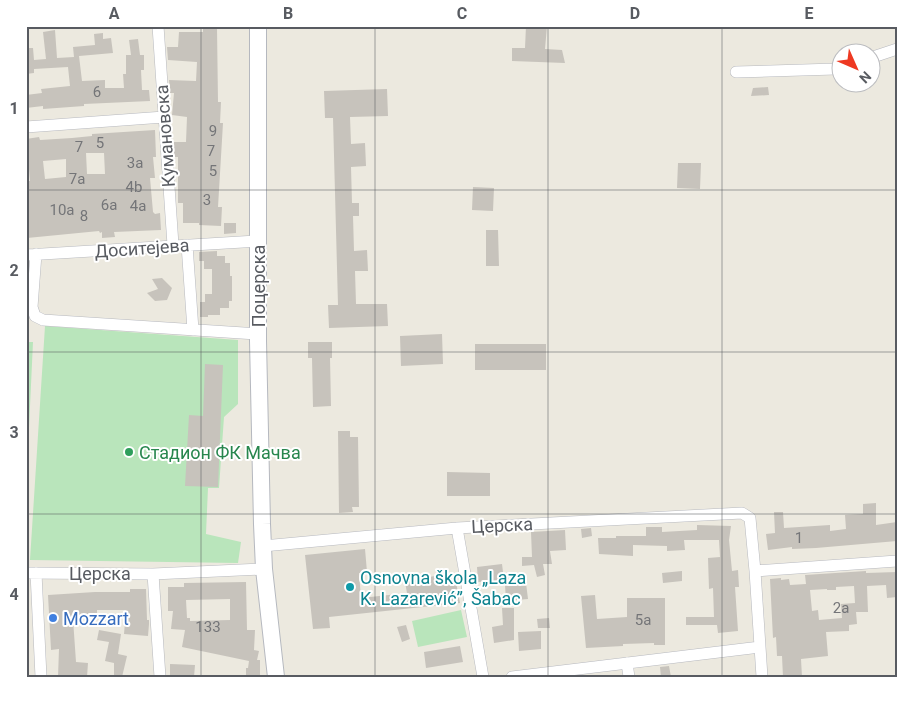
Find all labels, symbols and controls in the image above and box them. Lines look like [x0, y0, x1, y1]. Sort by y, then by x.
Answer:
text: A [109, 4, 120, 23]
text: B [283, 4, 293, 23]
text: C [457, 4, 467, 23]
text: D [630, 4, 640, 23]
text: E [805, 4, 814, 23]
north arrow [830, 42, 880, 92]
text: N [856, 68, 874, 86]
house number: 6 [93, 83, 101, 101]
street label: Кумановска [151, 84, 179, 188]
text: 1 [9, 99, 19, 118]
house number: 9 [209, 122, 217, 140]
house number: 5 [96, 134, 104, 152]
house number: 7 [75, 138, 83, 156]
house number: 7 [207, 142, 215, 160]
house number: 3a [127, 154, 143, 172]
house number: 5 [209, 162, 217, 180]
house number: 7a [69, 170, 85, 188]
house number: 4b [126, 178, 142, 196]
house number: 3 [203, 191, 211, 209]
house number: 6a [101, 196, 117, 214]
house number: 4a [130, 197, 146, 215]
house number: 10a [49, 201, 75, 219]
house number: 8 [80, 207, 88, 225]
street label: Доситејева [94, 234, 190, 262]
street label: Поцерска [248, 245, 269, 327]
text: 2 [9, 261, 19, 280]
text: 3 [9, 423, 19, 442]
place label: Стадион ФК Мачва [139, 442, 301, 463]
marker: Стадион ФК Мачва [123, 446, 135, 458]
street label: Церска [471, 513, 533, 537]
house number: 1 [795, 529, 803, 547]
street label: Церска [69, 563, 131, 584]
place label: Osnovna škola „Laza K. Lazarević”, Šabac [360, 567, 526, 609]
marker: Osnovna škola „Laza K. Lazarević”, Šabac [344, 581, 356, 593]
text: 4 [9, 585, 19, 604]
house number: 2a [833, 599, 849, 617]
place label: Mozzart [63, 608, 129, 629]
house number: 5a [635, 611, 651, 629]
marker: Mozzart [47, 612, 59, 624]
house number: 133 [195, 618, 221, 636]

